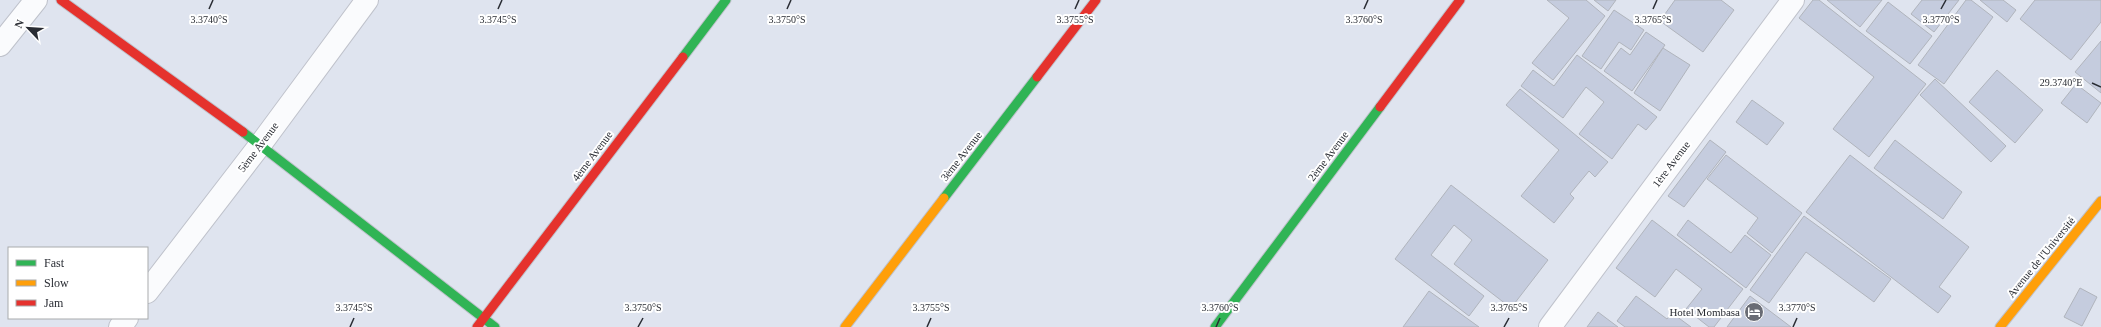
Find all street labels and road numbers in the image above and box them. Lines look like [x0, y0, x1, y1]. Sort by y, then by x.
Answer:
street label: 5ème Avenue [235, 120, 281, 174]
street label: 4ème Avenue [569, 129, 615, 183]
street label: 3ème Avenue [938, 129, 984, 183]
street label: 2ème Avenue [1305, 129, 1351, 183]
street label: 1ère Avenue [1650, 139, 1692, 189]
street label: Avenue de l'Université [2005, 214, 2077, 300]

